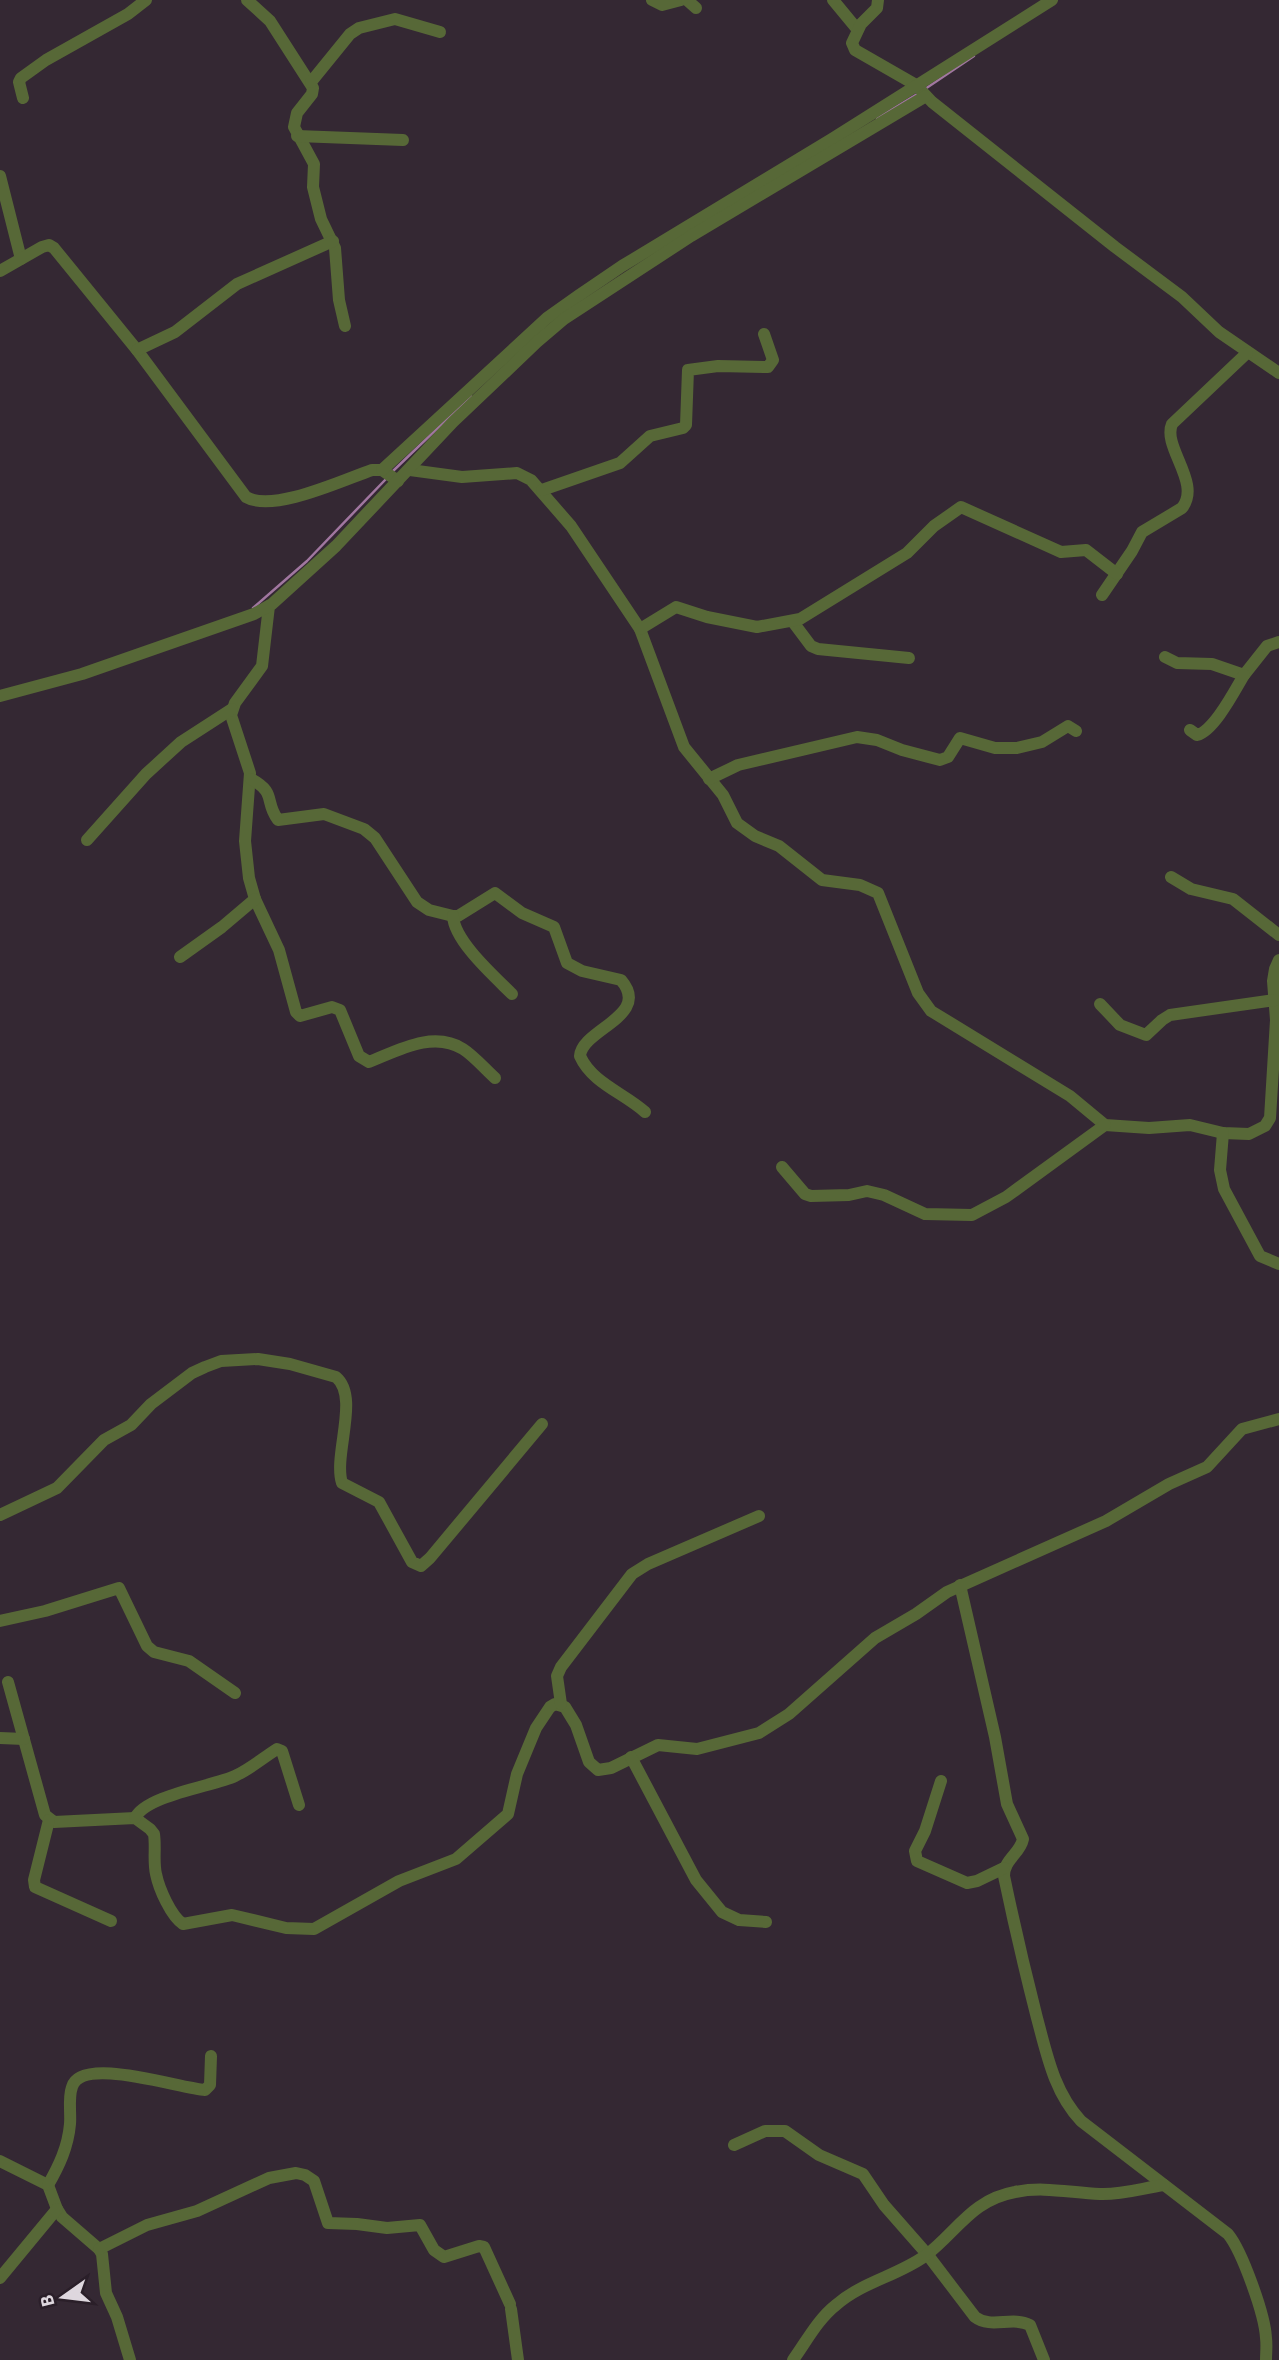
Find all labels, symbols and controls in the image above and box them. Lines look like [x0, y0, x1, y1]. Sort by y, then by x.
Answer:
north arrow [28, 2262, 98, 2332]
text: B [33, 2292, 62, 2310]

